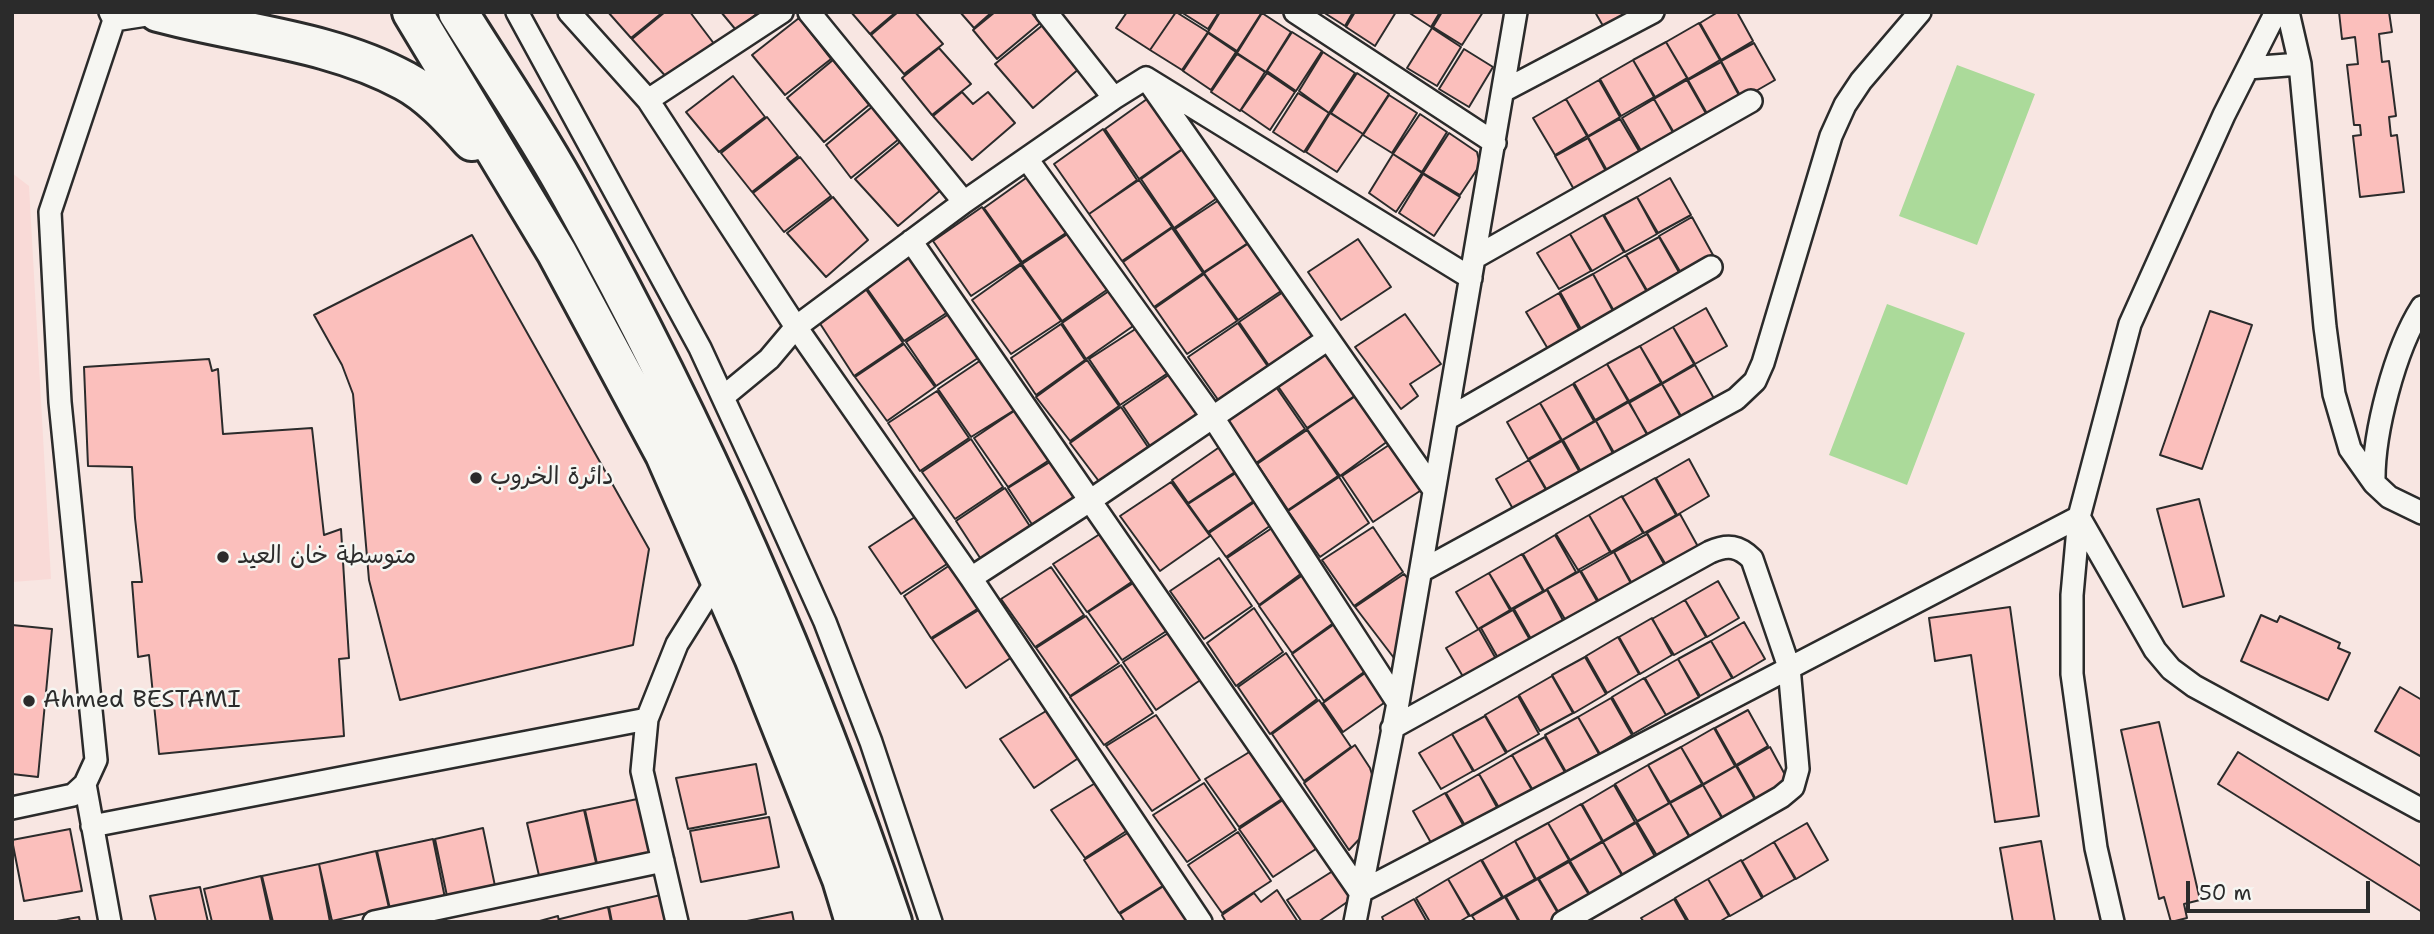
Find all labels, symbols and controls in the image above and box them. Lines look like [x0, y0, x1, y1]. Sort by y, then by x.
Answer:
place label: دائرة الخروب [490, 464, 614, 492]
marker: دائرة الخروب [468, 470, 484, 486]
place label: متوسطة خان العيد [237, 543, 416, 571]
marker: متوسطة خان العيد [215, 549, 231, 565]
place label: Ahmed BESTAMI [43, 687, 241, 715]
marker: Ahmed BESTAMI [21, 693, 37, 709]
scale bar [2189, 867, 2373, 911]
text: 50 m [2199, 879, 2252, 907]

